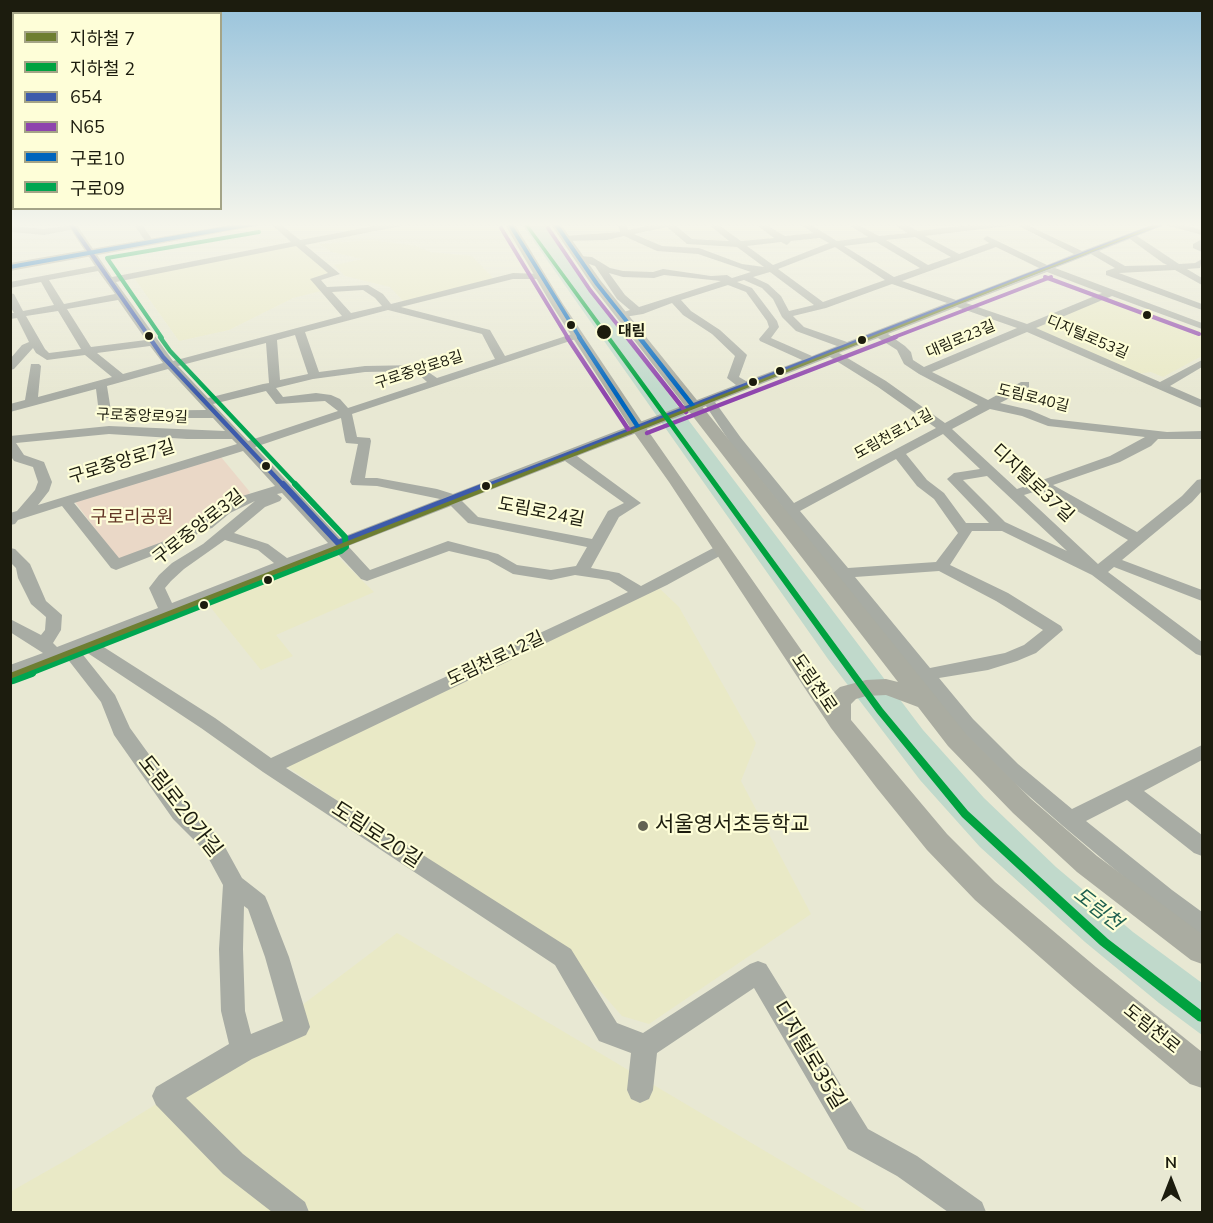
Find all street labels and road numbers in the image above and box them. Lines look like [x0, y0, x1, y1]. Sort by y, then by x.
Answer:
street label: 디지털로53길 [1043, 313, 1131, 363]
street label: 대림로23길 [924, 317, 998, 363]
street label: 구로중앙로8길 [373, 348, 465, 394]
street label: 도림로40길 [995, 381, 1071, 417]
street label: 구로중앙로9길 [96, 406, 188, 428]
street label: 도림천로11길 [852, 406, 936, 464]
street label: 구로중앙로7길 [66, 437, 178, 489]
street label: 디지털로37길 [986, 441, 1078, 527]
street label: 구로중앙로3길 [149, 486, 249, 570]
street label: 도림로24길 [496, 494, 586, 532]
street label: 도림천로12길 [444, 628, 548, 692]
street label: 도림천로 [786, 651, 840, 717]
street label: 도림로20가길 [132, 751, 226, 863]
street label: 도림로20길 [326, 798, 426, 874]
street label: 디지털로35길 [766, 997, 850, 1115]
street label: 도림천로 [1118, 1001, 1184, 1059]

